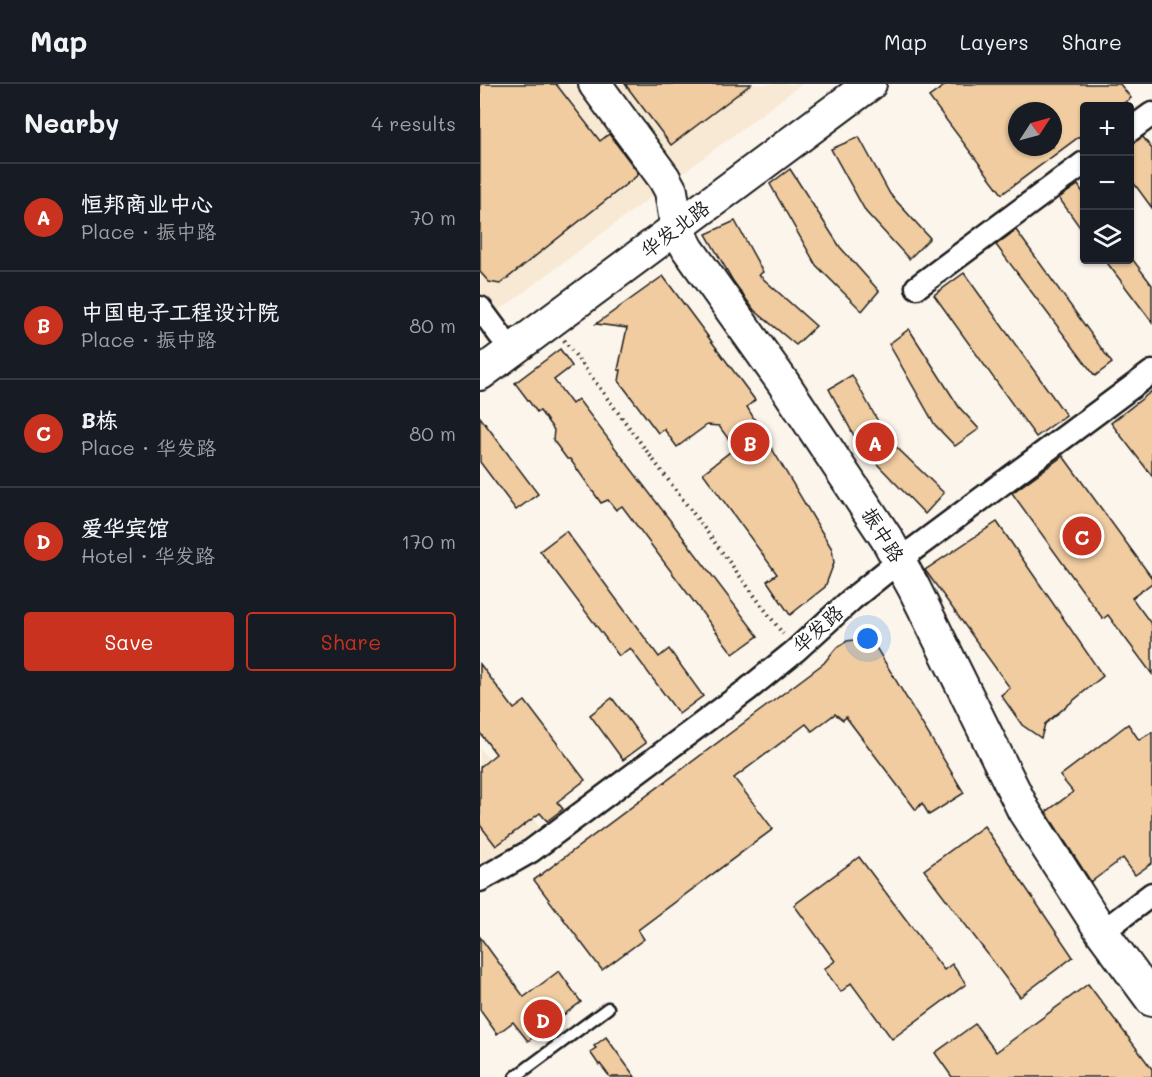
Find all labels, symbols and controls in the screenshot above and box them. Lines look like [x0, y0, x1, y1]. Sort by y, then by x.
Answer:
text: Map [30, 23, 87, 59]
text: Map [884, 28, 927, 55]
text: Layers [960, 28, 1029, 55]
text: Share [1062, 28, 1122, 55]
north arrow [1008, 102, 1062, 156]
map controls [1080, 102, 1134, 264]
button: + [1080, 102, 1134, 156]
text: Nearby [24, 106, 119, 140]
text: 4 results [371, 110, 456, 136]
button: − [1080, 156, 1134, 210]
text: 恒邦商业中心 [81, 189, 213, 218]
street label: 华发北路 [635, 193, 715, 263]
text: A [37, 204, 50, 230]
text: 70 m [410, 204, 456, 230]
button: layers [1080, 210, 1134, 264]
text: Place · 振中路 [81, 218, 216, 244]
text: 中国电子工程设计院 [81, 297, 279, 326]
text: B [37, 312, 50, 338]
text: 80 m [409, 312, 456, 338]
text: Place · 振中路 [81, 326, 216, 352]
text: B栋 [81, 405, 118, 434]
text: C [36, 420, 51, 446]
text: 80 m [409, 420, 456, 446]
pin: B [730, 420, 770, 464]
pin: A [856, 420, 894, 464]
text: Place · 华发路 [81, 434, 216, 460]
street label: 振中路 [857, 502, 911, 568]
text: 爱华宾馆 [81, 513, 169, 542]
pin: C [1062, 514, 1102, 558]
text: D [36, 528, 51, 554]
text: 170 m [401, 528, 456, 554]
text: Hotel · 华发路 [81, 542, 215, 568]
street label: 华发路 [786, 598, 849, 658]
button: Save [24, 612, 234, 671]
button: Share [246, 612, 456, 671]
your location [853, 624, 882, 653]
pin: D [524, 996, 562, 1042]

